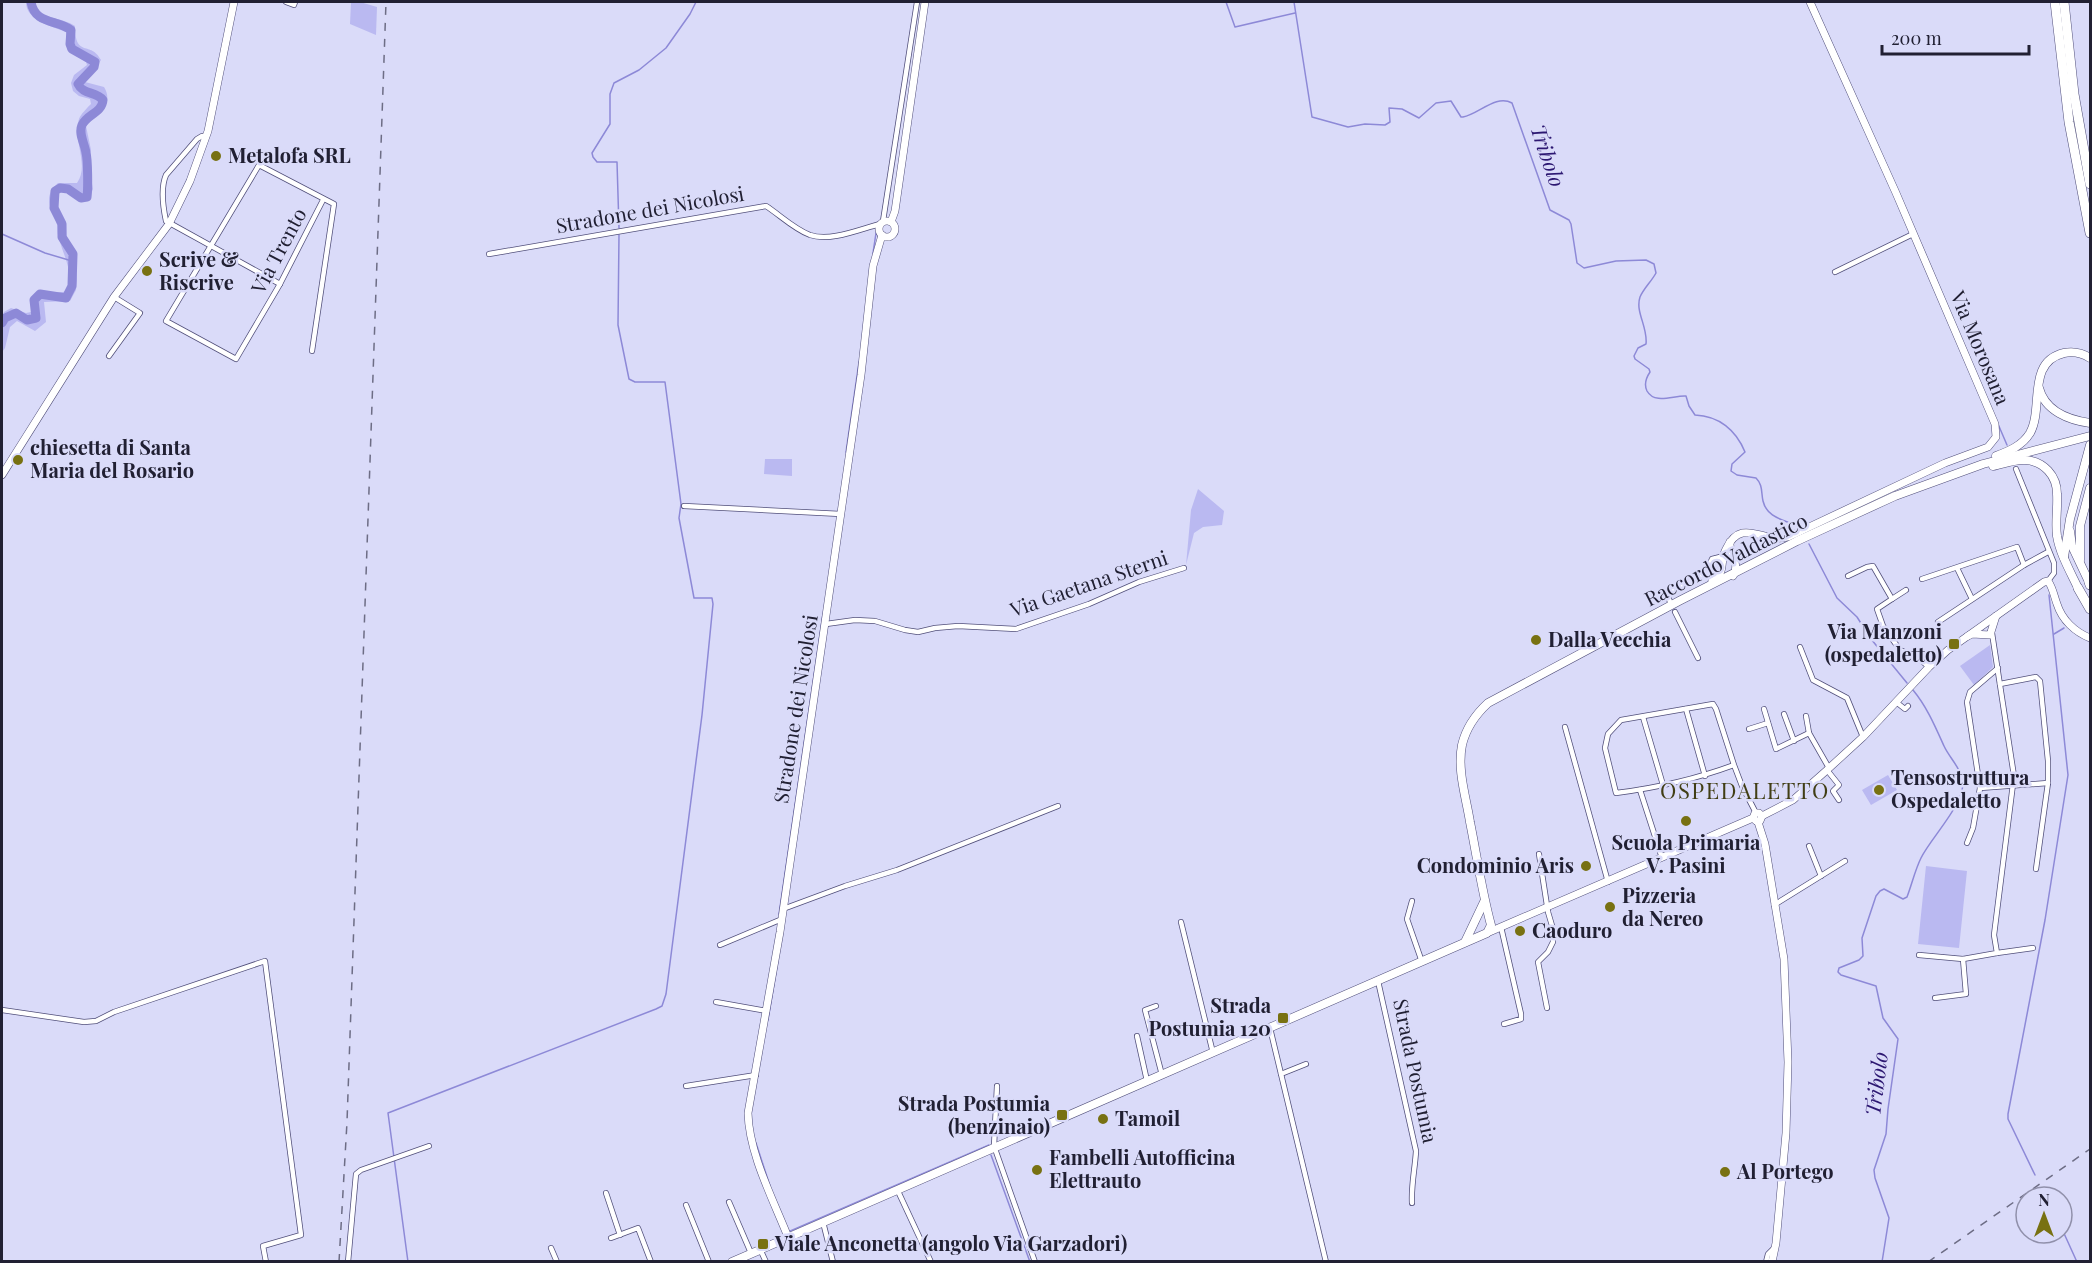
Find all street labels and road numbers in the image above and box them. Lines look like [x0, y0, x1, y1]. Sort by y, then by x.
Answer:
street label: Stradone dei Nicolosi [554, 179, 746, 238]
street label: Via Trento [243, 203, 311, 299]
street label: Via Morosana [1945, 286, 2017, 408]
street label: Raccordo Valdastico [1639, 506, 1812, 611]
street label: Via Gaetana Sterni [1005, 543, 1171, 623]
street label: Stradone dei Nicolosi [766, 612, 823, 805]
street label: Strada Postumia [1388, 996, 1445, 1145]

